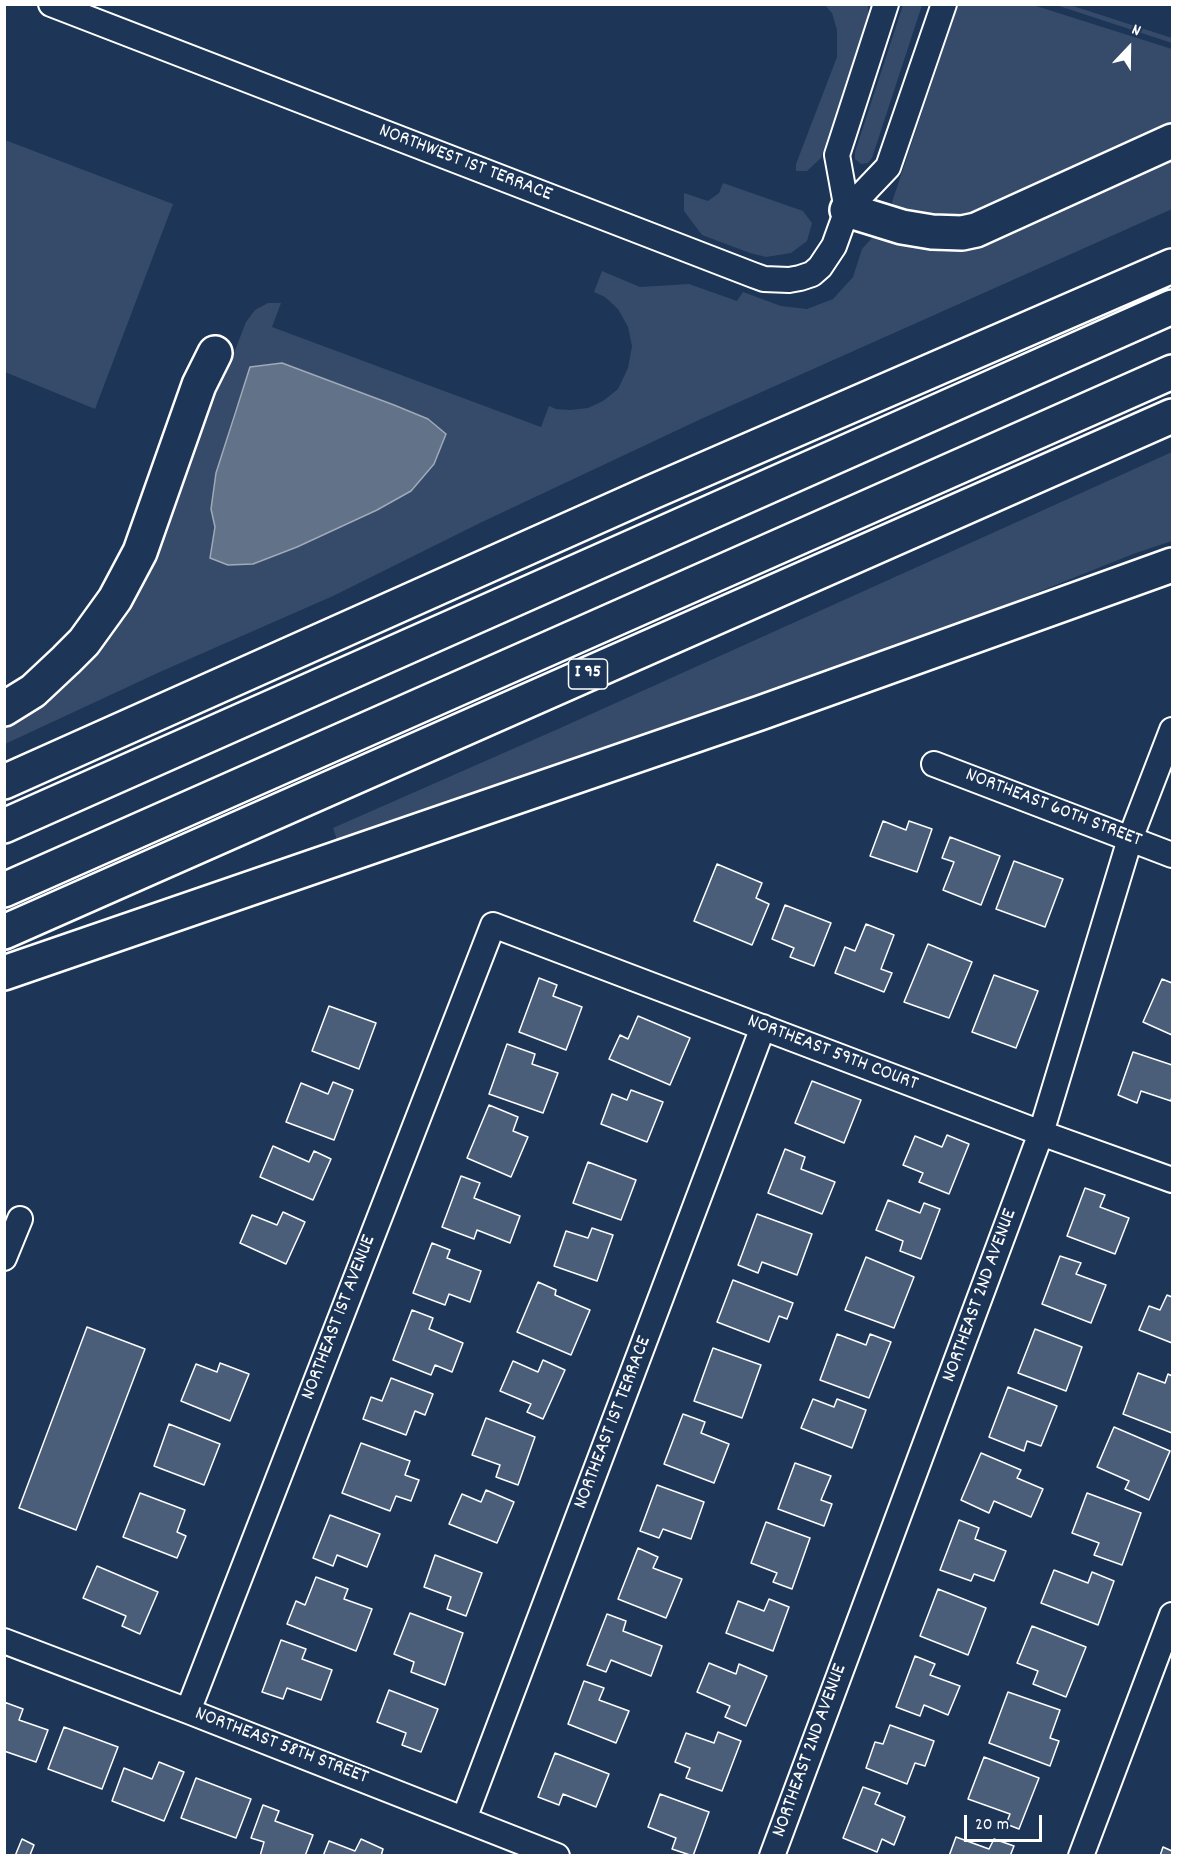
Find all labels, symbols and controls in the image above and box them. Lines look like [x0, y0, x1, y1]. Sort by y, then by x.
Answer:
north arrow [1099, 18, 1159, 78]
text: N [1128, 19, 1144, 43]
street label: NORTHWEST 1ST TERRACE [375, 120, 555, 208]
road number: I 95 [568, 659, 608, 689]
street label: NORTHEAST 60TH STREET [961, 764, 1145, 854]
street label: NORTHEAST 59TH COURT [743, 1010, 921, 1098]
street label: NORTHEAST 2ND AVENUE [939, 1206, 1023, 1386]
street label: NORTHEAST 1ST AVENUE [297, 1232, 383, 1404]
street label: NORTHEAST 1ST TERRACE [570, 1333, 658, 1513]
street label: NORTHEAST 2ND AVENUE [769, 1661, 853, 1841]
street label: NORTHEAST 58TH STREET [191, 1703, 371, 1791]
scale bar [967, 1803, 1045, 1841]
text: 20 m [975, 1813, 1009, 1838]

